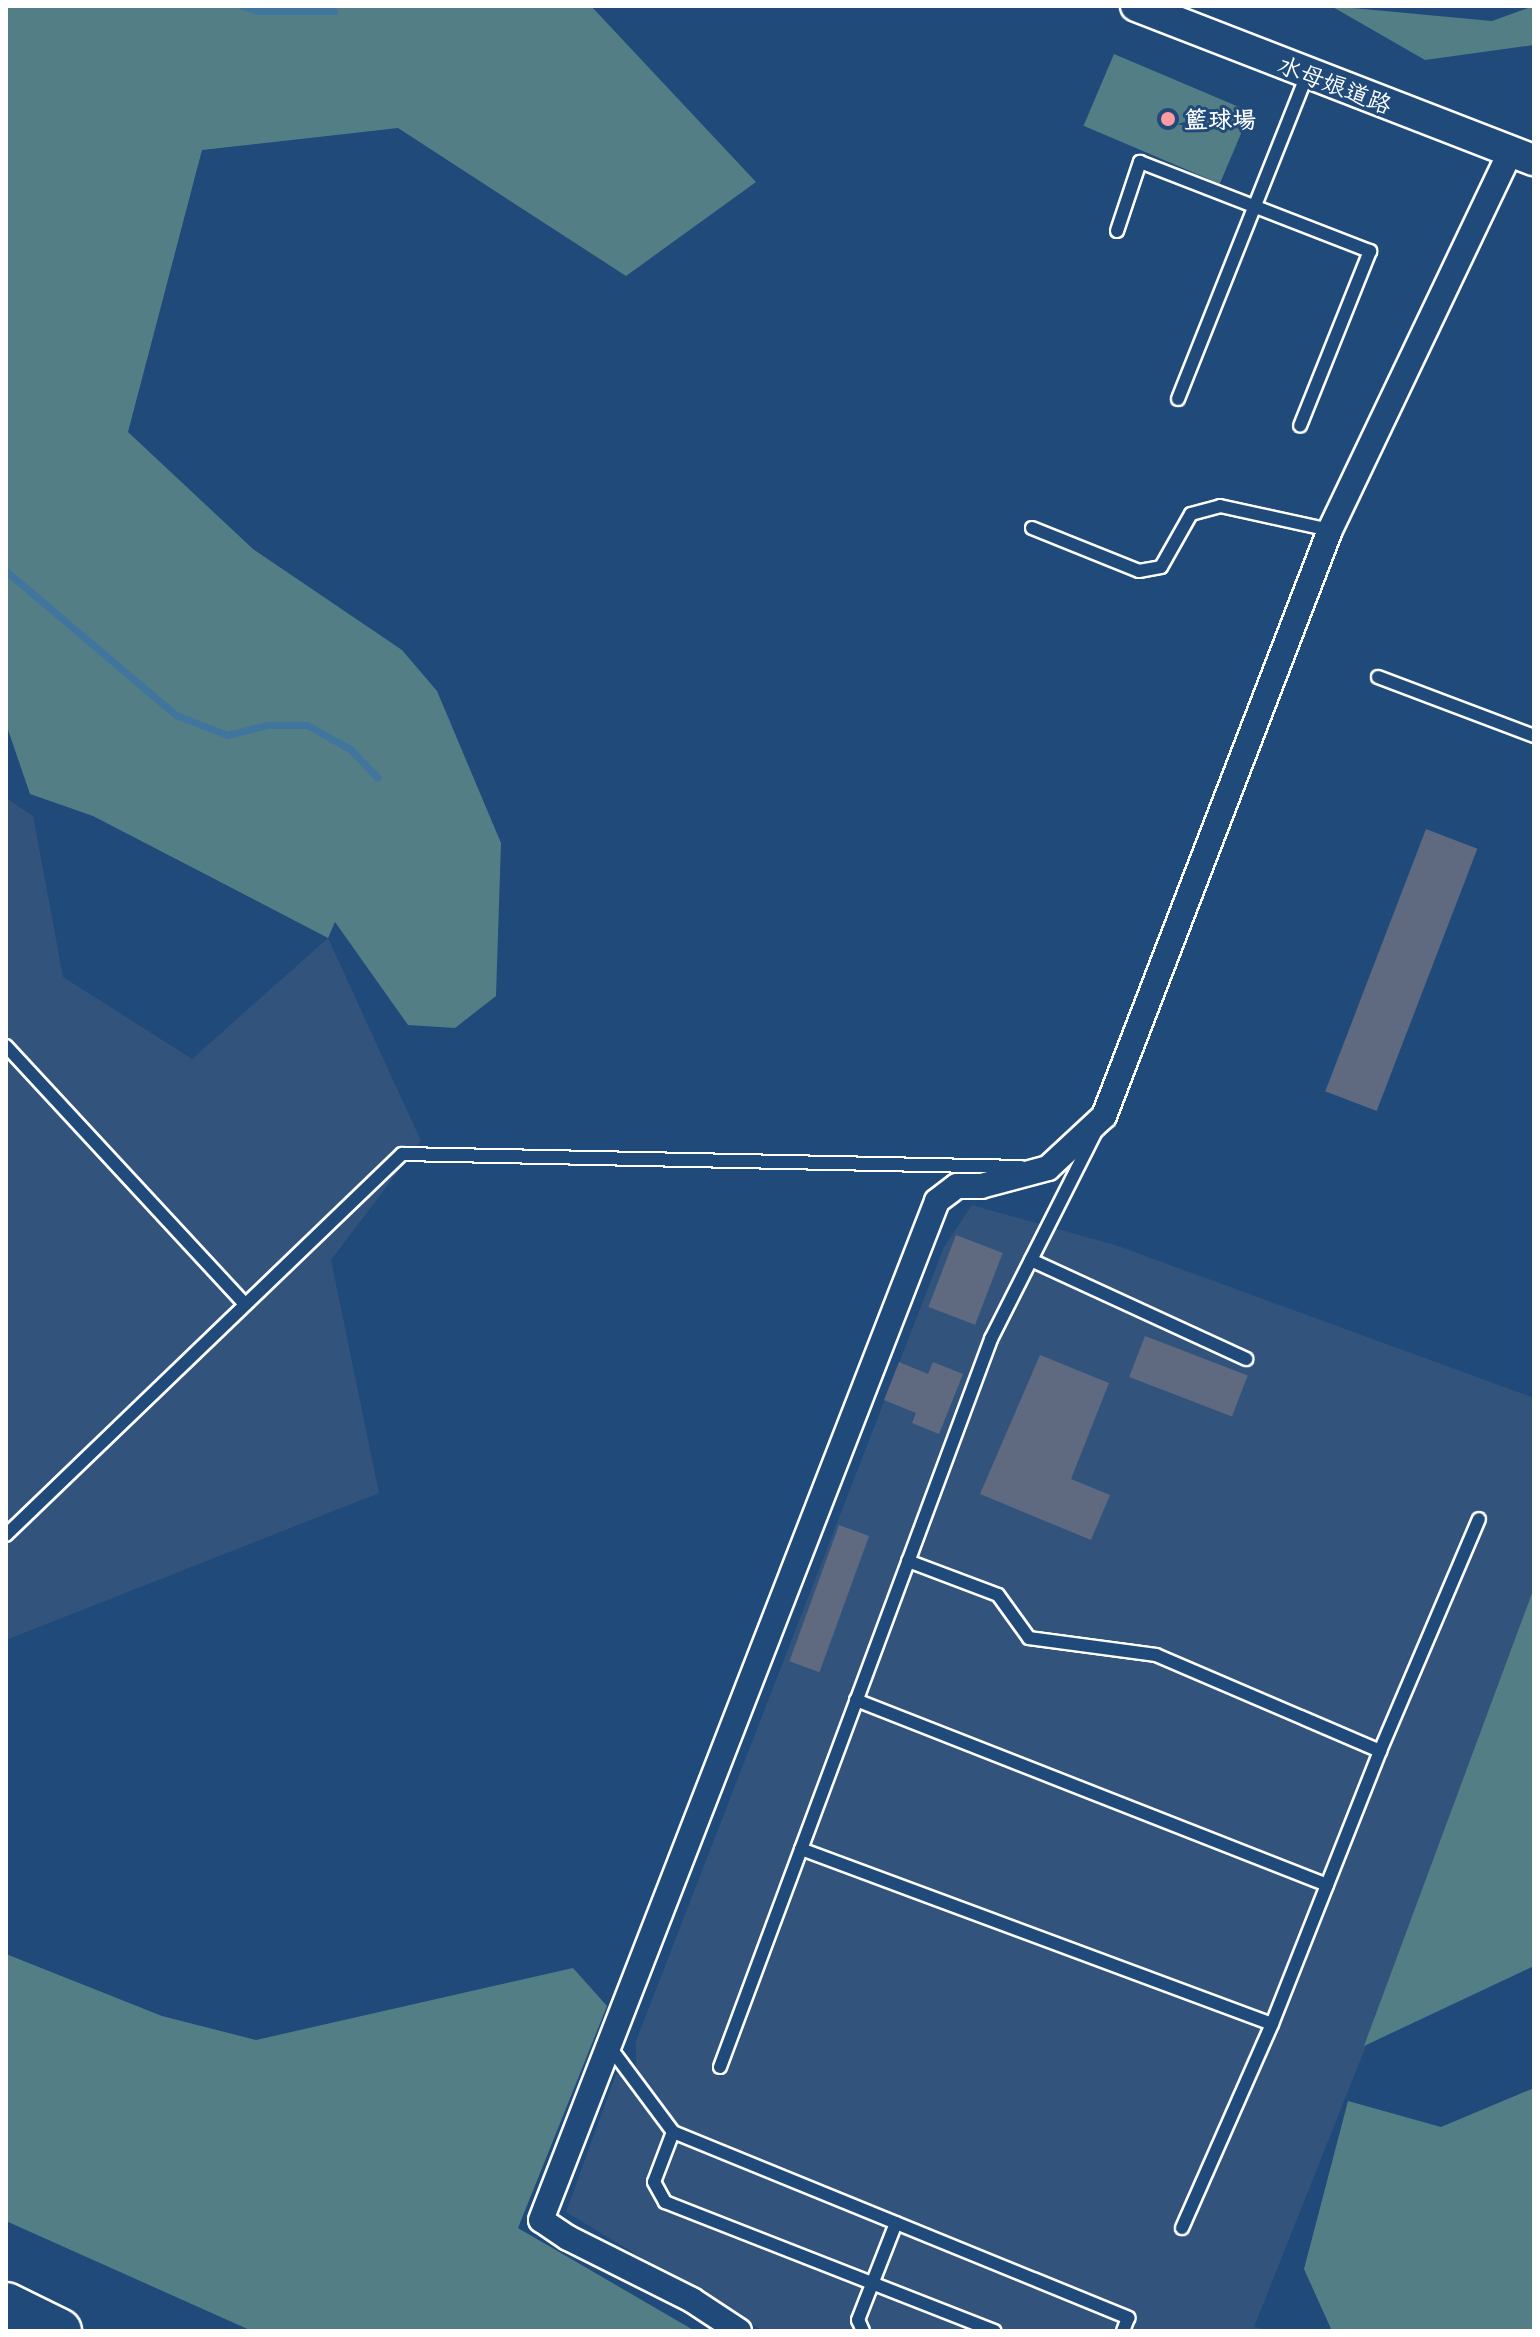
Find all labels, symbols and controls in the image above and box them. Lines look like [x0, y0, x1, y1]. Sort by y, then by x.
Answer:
street label: 水母娘道路 [1274, 49, 1396, 119]
place label: 籃球場 [1184, 105, 1256, 133]
marker: 籃球場 [1159, 110, 1177, 128]

